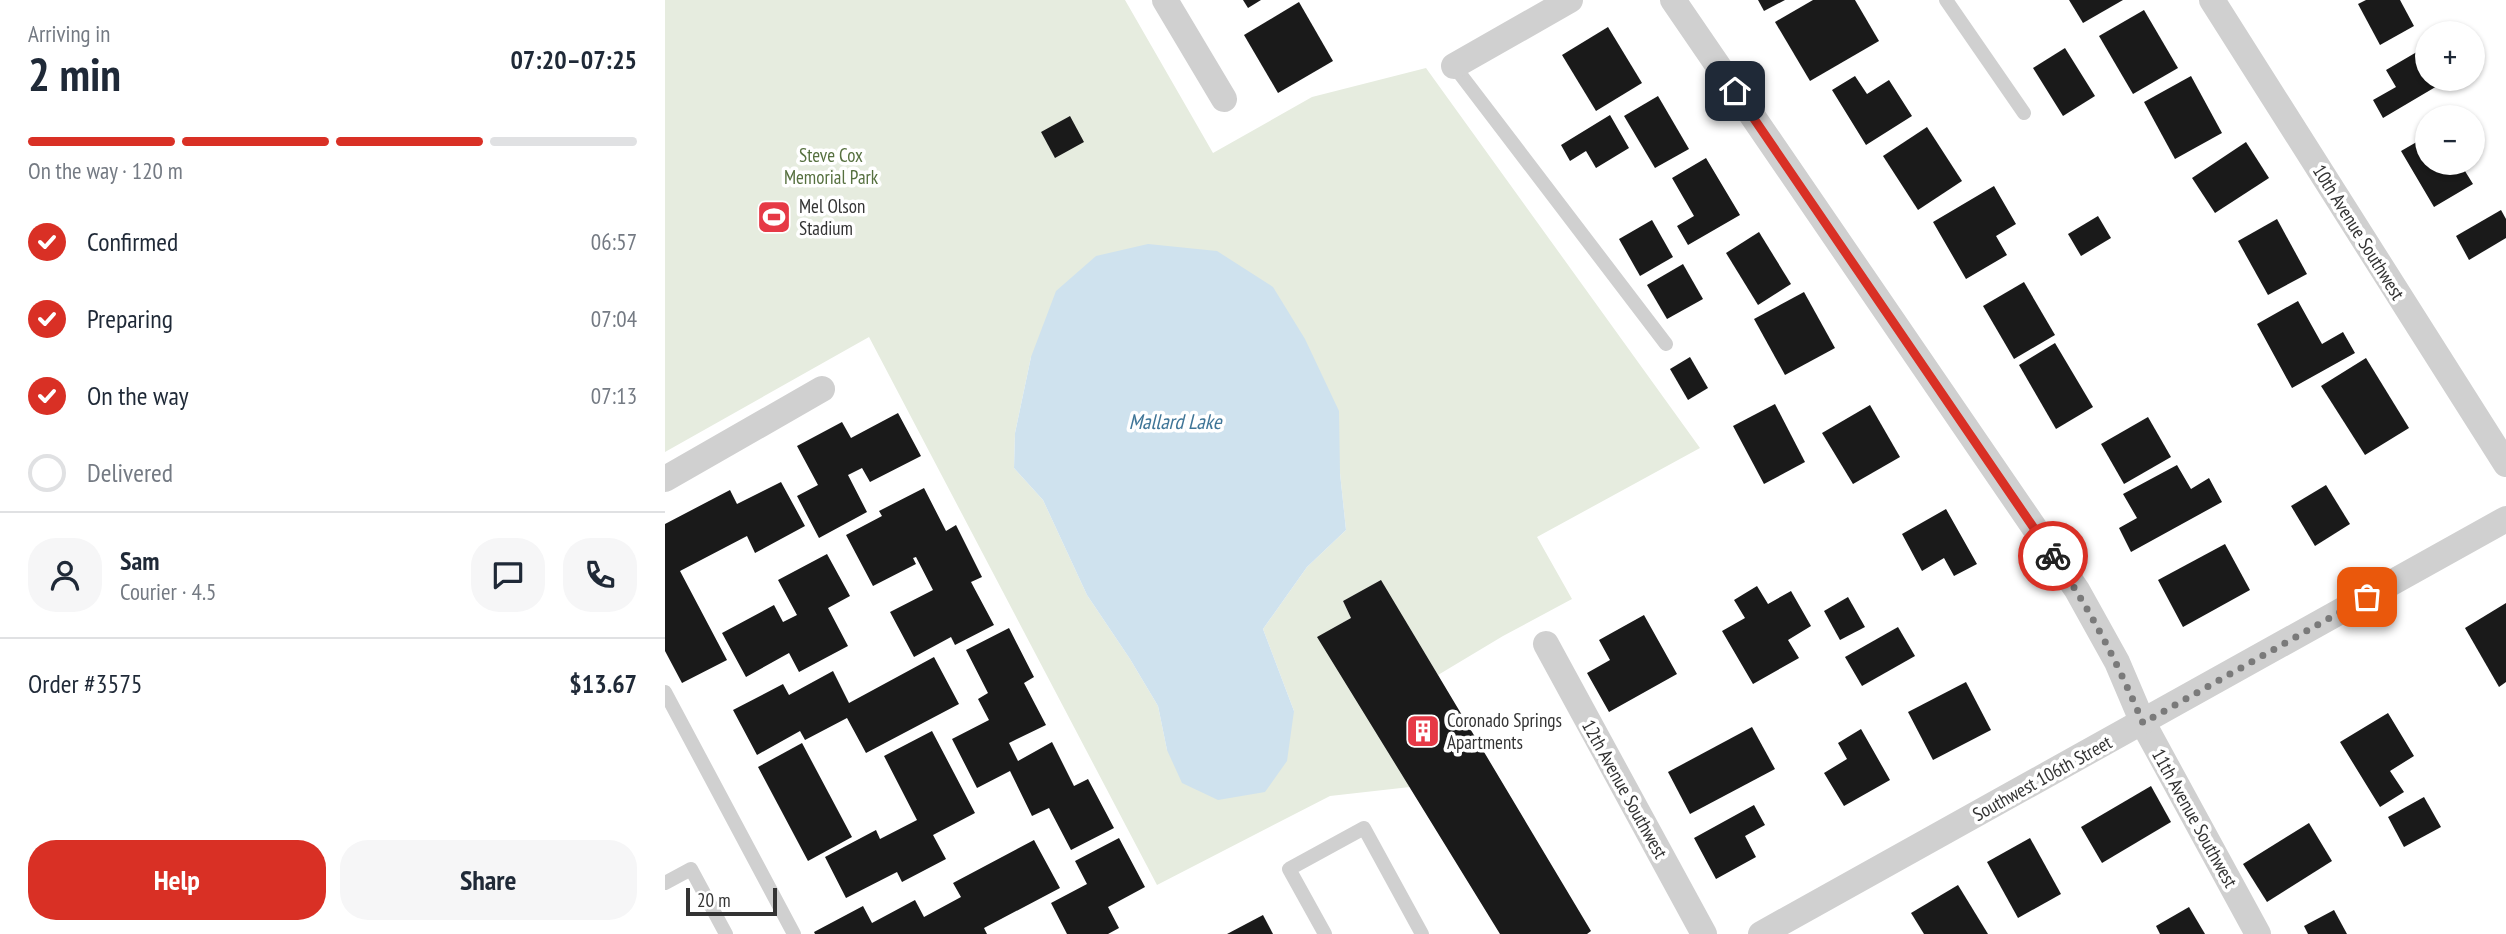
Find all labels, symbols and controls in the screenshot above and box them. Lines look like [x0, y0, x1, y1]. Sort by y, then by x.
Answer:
text: Arriving in [28, 19, 110, 48]
map controls [2415, 21, 2485, 175]
button: + [2415, 21, 2485, 91]
text: 07:20–07:25 [510, 43, 637, 76]
text: 2 min [28, 44, 121, 104]
pin [1705, 61, 1765, 121]
icon: home [1716, 72, 1754, 110]
button: − [2415, 105, 2485, 175]
park label: Steve Cox Memorial Park [784, 143, 879, 189]
text: On the way · 120 m [28, 156, 183, 185]
street label: 10th Avenue Southwest [2308, 160, 2411, 305]
place label: Mel Olson Stadium [799, 194, 865, 240]
sports icon: Mel Olson Stadium [755, 198, 793, 236]
icon: check [28, 223, 66, 261]
text: Confirmed [87, 225, 178, 258]
text: 06:57 [591, 227, 637, 256]
icon: check [28, 300, 66, 338]
text: Preparing [87, 302, 173, 335]
text: 07:04 [591, 304, 637, 333]
icon: check [28, 377, 66, 415]
text: On the way [87, 379, 189, 412]
text: 07:13 [591, 381, 637, 410]
water label: Mallard Lake [1129, 408, 1223, 435]
text: Delivered [87, 456, 173, 489]
courier [2018, 521, 2088, 591]
icon: bike [2034, 537, 2072, 575]
button: person [28, 538, 102, 612]
button: chat [471, 538, 545, 612]
button: phone [563, 538, 637, 612]
text: Sam [120, 544, 159, 577]
pin [2337, 567, 2397, 627]
text: Courier · 4.5 [120, 577, 216, 606]
icon: bag [2348, 578, 2386, 616]
text: Order #3575 [28, 667, 143, 700]
text: $13.67 [569, 667, 637, 700]
place label: Coronado Springs Apartments [1447, 708, 1562, 754]
building icon: Coronado Springs Apartments [1404, 712, 1442, 750]
street label: 12th Avenue Southwest [1577, 715, 1673, 863]
street label: Southwest 106th Street [1968, 729, 2116, 826]
street label: 11th Avenue Southwest [2147, 744, 2243, 892]
button: Help [28, 840, 326, 920]
button: Share [340, 840, 637, 920]
scale bar [686, 885, 777, 917]
text: 20 m [697, 888, 731, 912]

